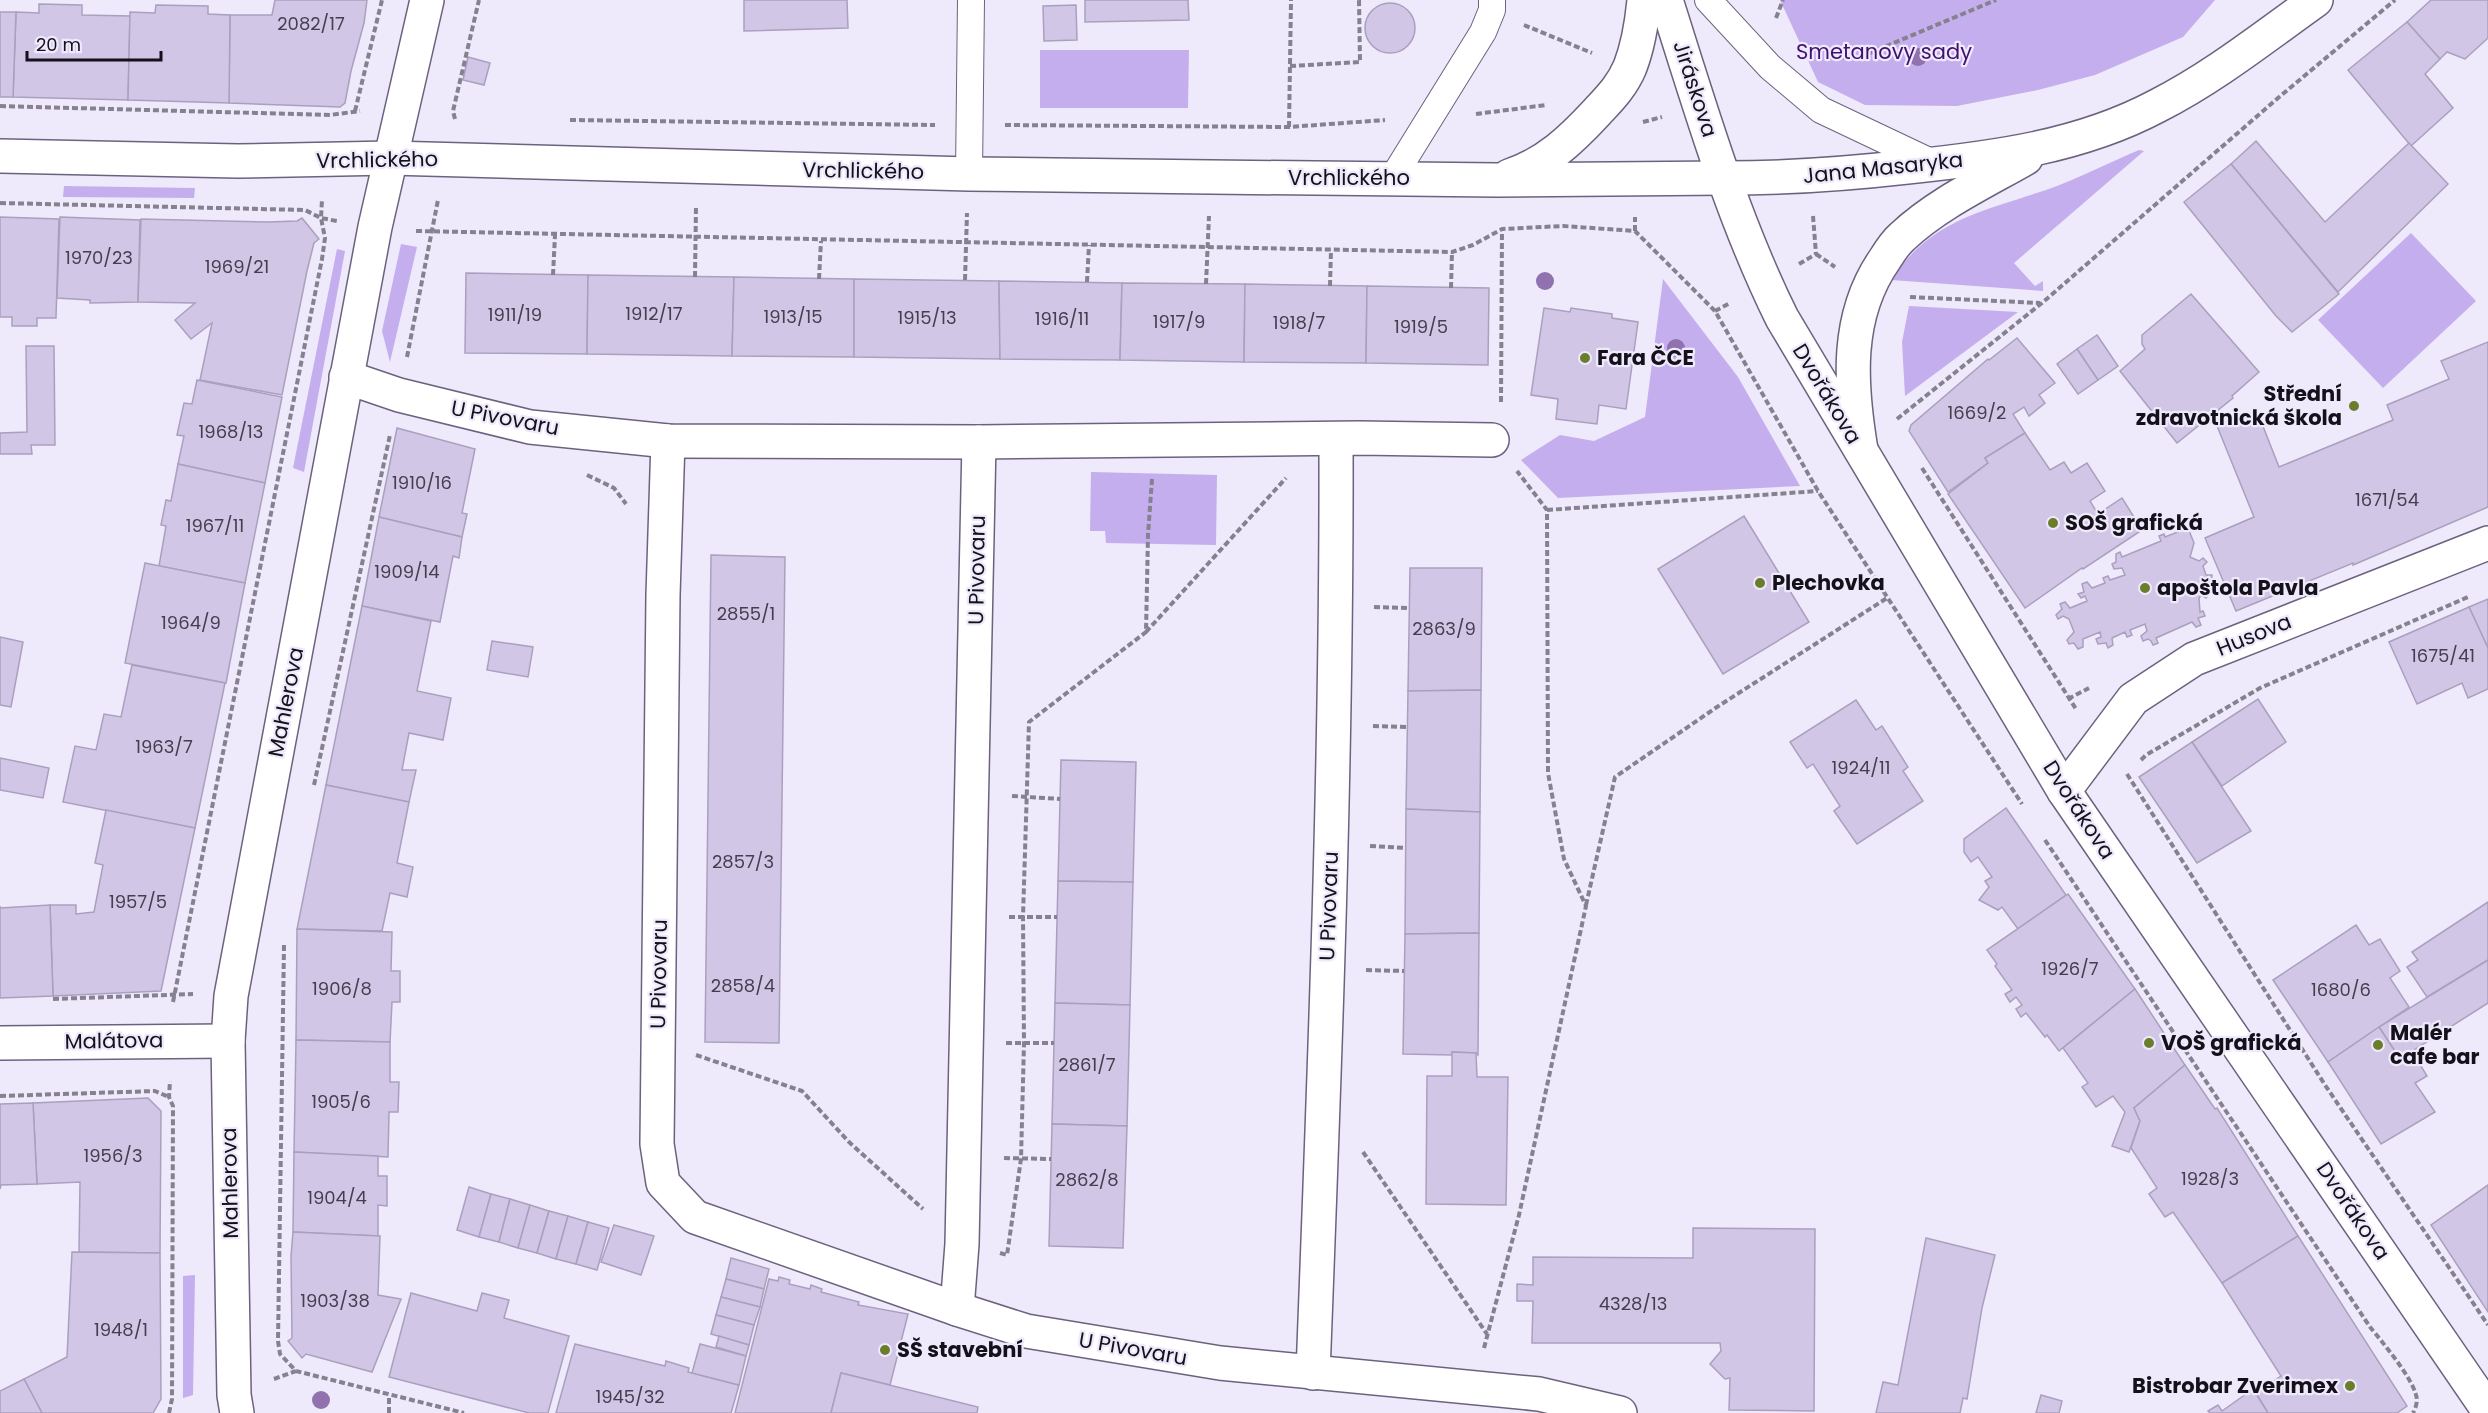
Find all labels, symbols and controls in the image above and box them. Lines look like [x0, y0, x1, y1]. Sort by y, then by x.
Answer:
house number: 2082/17 [277, 11, 345, 36]
scale bar [27, 24, 160, 62]
text: 20 m [36, 32, 81, 57]
street label: Jiráskova [1666, 37, 1725, 141]
park label: Smetanovy sady [1796, 37, 1972, 66]
street label: Vrchlického [316, 144, 438, 175]
street label: Jana Masaryka [1802, 145, 1964, 190]
street label: Vrchlického [802, 155, 924, 186]
street label: Vrchlického [1288, 163, 1410, 192]
house number: 1970/23 [65, 245, 133, 270]
house number: 1969/21 [205, 254, 269, 279]
house number: 1912/17 [625, 301, 683, 326]
house number: 1911/19 [488, 302, 542, 327]
house number: 1913/15 [763, 304, 823, 329]
house number: 1915/13 [897, 305, 957, 330]
house number: 1916/11 [1035, 306, 1089, 331]
house number: 1917/9 [1153, 309, 1205, 334]
house number: 1918/7 [1273, 310, 1325, 335]
house number: 1919/5 [1394, 314, 1448, 339]
street label: Dvořákova [1786, 338, 1869, 449]
place label: Fara ČCE [1597, 343, 1694, 372]
marker: Fara ČCE [1578, 351, 1592, 365]
place label: Střední zdravotnická škola [2136, 379, 2342, 432]
street label: U Pivovaru [449, 393, 562, 442]
marker: Střední zdravotnická škola [2347, 399, 2361, 413]
house number: 1669/2 [1948, 400, 2006, 425]
house number: 1968/13 [199, 419, 263, 444]
house number: 1910/16 [392, 470, 452, 495]
house number: 1671/54 [2355, 487, 2419, 512]
place label: SOŠ grafická [2065, 508, 2203, 537]
house number: 1967/11 [186, 513, 244, 538]
street label: U Pivovaru [961, 515, 992, 625]
marker: SOŠ grafická [2046, 516, 2060, 530]
house number: 1909/14 [374, 559, 440, 584]
place label: Plechovka [1772, 568, 1885, 597]
place label: apoštola Pavla [2157, 573, 2318, 602]
marker: Plechovka [1753, 576, 1767, 590]
marker: apoštola Pavla [2138, 581, 2152, 595]
house number: 2855/1 [717, 601, 775, 626]
street label: Husova [2212, 606, 2296, 663]
house number: 1964/9 [161, 610, 221, 635]
house number: 2863/9 [1412, 616, 1476, 641]
house number: 1675/41 [2411, 643, 2475, 668]
street label: Mahlerova [261, 645, 310, 759]
house number: 1963/7 [135, 734, 193, 759]
house number: 1924/11 [1832, 755, 1890, 780]
street label: Dvořákova [2037, 755, 2122, 865]
house number: 2857/3 [712, 849, 774, 874]
street label: U Pivovaru [1312, 851, 1345, 961]
house number: 1957/5 [109, 889, 167, 914]
street label: U Pivovaru [643, 919, 674, 1029]
house number: 1926/7 [2041, 956, 2099, 981]
house number: 2858/4 [711, 973, 775, 998]
house number: 1906/8 [312, 976, 372, 1001]
house number: 1680/6 [2311, 977, 2371, 1002]
place label: Malér cafe bar [2390, 1018, 2479, 1071]
street label: Malátova [64, 1025, 164, 1056]
place label: VOŠ grafická [2161, 1028, 2301, 1057]
marker: VOŠ grafická [2142, 1036, 2156, 1050]
marker: Malér cafe bar [2371, 1038, 2385, 1052]
house number: 2861/7 [1058, 1052, 1116, 1077]
house number: 1905/6 [311, 1089, 371, 1114]
street label: Mahlerova [214, 1127, 245, 1239]
house number: 1956/3 [83, 1143, 143, 1168]
street label: Dvořákova [2310, 1156, 2397, 1265]
house number: 1928/3 [2181, 1166, 2239, 1191]
house number: 2862/8 [1055, 1167, 1119, 1192]
house number: 1904/4 [307, 1185, 367, 1210]
house number: 1903/38 [300, 1288, 370, 1313]
house number: 4328/13 [1599, 1291, 1667, 1316]
house number: 1948/1 [94, 1317, 148, 1342]
street label: U Pivovaru [1077, 1325, 1190, 1372]
place label: SŠ stavební [897, 1335, 1023, 1364]
marker: SŠ stavební [878, 1343, 892, 1357]
place label: Bistrobar Zverimex [2132, 1371, 2339, 1400]
marker: Bistrobar Zverimex [2343, 1379, 2357, 1393]
house number: 1945/32 [595, 1384, 665, 1409]

